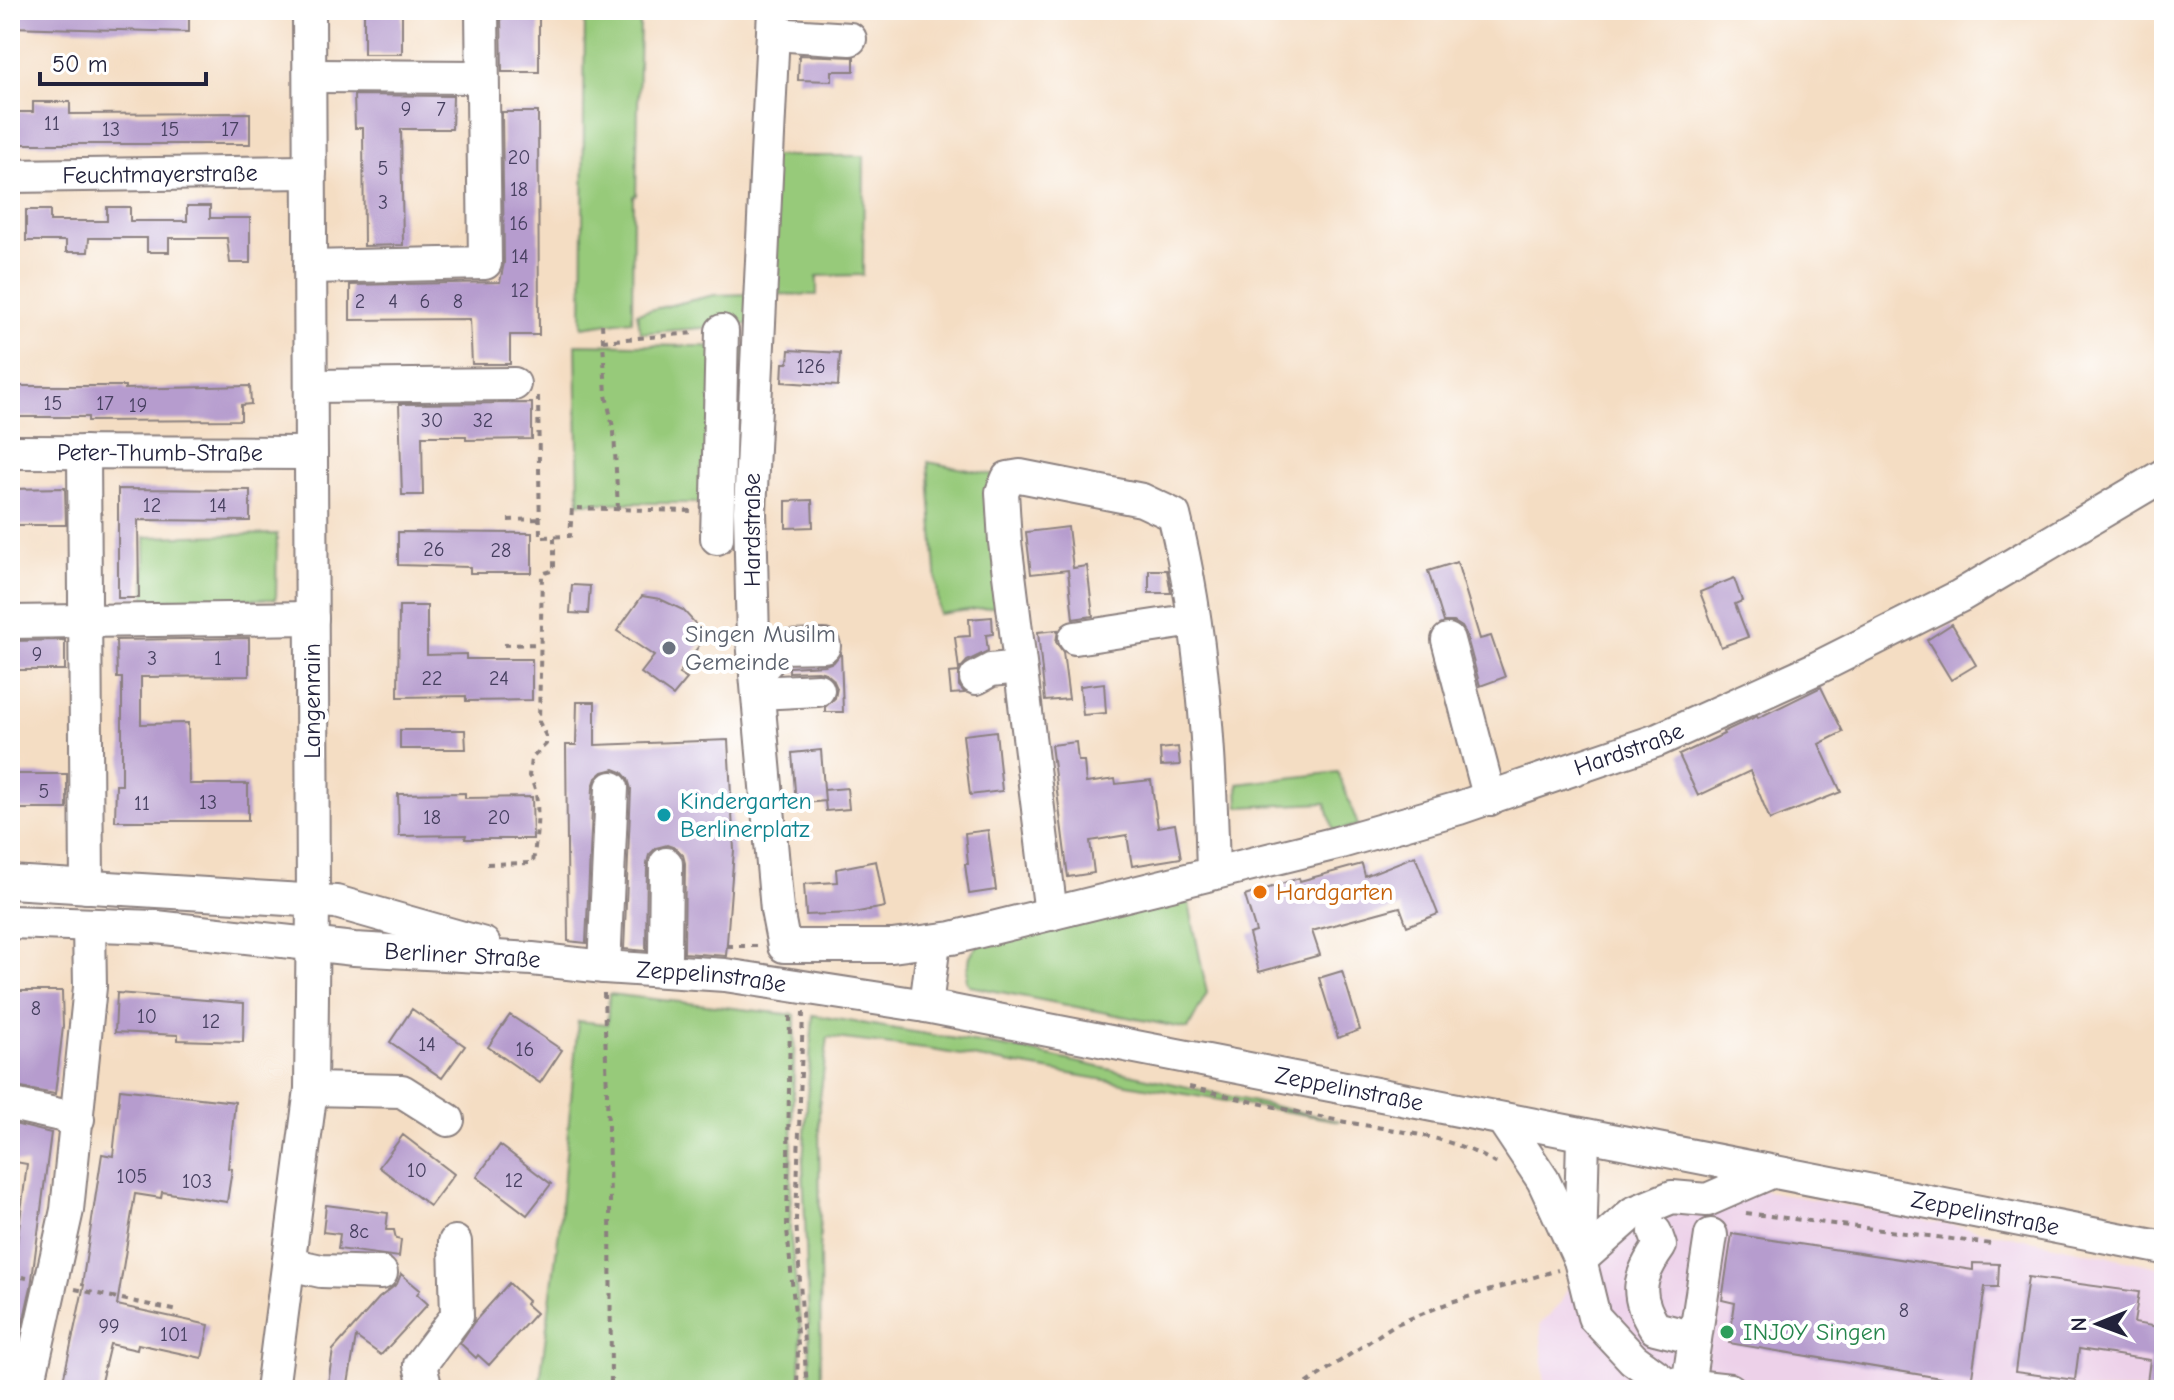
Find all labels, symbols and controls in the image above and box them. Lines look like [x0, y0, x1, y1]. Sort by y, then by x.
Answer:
scale bar [40, 36, 206, 86]
text: 50 m [52, 50, 108, 78]
house number: 9 [401, 98, 411, 121]
house number: 7 [436, 98, 446, 121]
house number: 11 [44, 112, 60, 135]
house number: 13 [102, 118, 120, 141]
house number: 15 [161, 118, 179, 141]
house number: 17 [221, 118, 239, 141]
house number: 20 [508, 146, 530, 169]
house number: 5 [378, 157, 388, 180]
street label: Feuchtmayerstraße [62, 159, 258, 189]
house number: 18 [510, 178, 528, 201]
house number: 3 [378, 191, 388, 214]
house number: 16 [510, 212, 528, 235]
house number: 14 [511, 245, 529, 268]
house number: 12 [511, 279, 529, 302]
house number: 2 [355, 290, 365, 313]
house number: 4 [388, 290, 398, 313]
house number: 6 [420, 290, 430, 313]
house number: 8 [453, 290, 463, 313]
house number: 126 [796, 355, 826, 378]
house number: 15 [44, 392, 62, 415]
house number: 17 [96, 392, 114, 415]
house number: 19 [129, 394, 147, 417]
house number: 30 [421, 409, 443, 432]
house number: 32 [473, 409, 493, 432]
street label: Peter-Thumb-Straße [57, 438, 263, 467]
street label: Hardstraße [738, 473, 766, 587]
house number: 12 [143, 494, 161, 517]
house number: 14 [209, 494, 227, 517]
house number: 26 [423, 538, 445, 561]
house number: 28 [491, 539, 511, 562]
place label: Singen Musilm Gemeinde [685, 620, 836, 676]
marker: Singen Musilm Gemeinde [660, 639, 678, 657]
house number: 9 [32, 643, 42, 666]
street label: Langenrain [298, 643, 326, 759]
house number: 3 [147, 647, 157, 670]
house number: 1 [214, 647, 222, 670]
house number: 22 [422, 667, 442, 690]
house number: 24 [489, 667, 509, 690]
street label: Hardstraße [1570, 716, 1688, 782]
house number: 5 [39, 780, 49, 803]
place label: Kindergarten Berlinerplatz [680, 787, 812, 843]
house number: 13 [199, 791, 217, 814]
house number: 11 [134, 792, 150, 815]
house number: 18 [423, 806, 441, 829]
house number: 20 [488, 806, 510, 829]
marker: Kindergarten Berlinerplatz [655, 806, 673, 824]
place label: Hardgarten [1276, 878, 1393, 906]
marker: Hardgarten [1251, 883, 1269, 901]
street label: Berliner Straße [384, 937, 542, 974]
street label: Zeppelinstraße [636, 955, 788, 998]
house number: 8 [31, 997, 41, 1020]
house number: 10 [137, 1005, 157, 1028]
house number: 12 [202, 1010, 220, 1033]
house number: 14 [418, 1033, 436, 1056]
house number: 16 [516, 1038, 534, 1061]
street label: Zeppelinstraße [1273, 1061, 1426, 1117]
house number: 10 [407, 1159, 427, 1182]
house number: 105 [117, 1165, 147, 1188]
house number: 12 [505, 1169, 523, 1192]
house number: 103 [182, 1170, 212, 1193]
street label: Zeppelinstraße [1909, 1185, 2062, 1241]
house number: 8c [349, 1220, 369, 1243]
north arrow [2058, 1284, 2138, 1364]
house number: 8 [1899, 1299, 1909, 1322]
house number: 99 [98, 1315, 120, 1338]
text: N [2066, 1317, 2092, 1332]
place label: INJOY Singen [1743, 1318, 1886, 1346]
house number: 101 [160, 1323, 188, 1346]
marker: INJOY Singen [1718, 1323, 1736, 1341]

